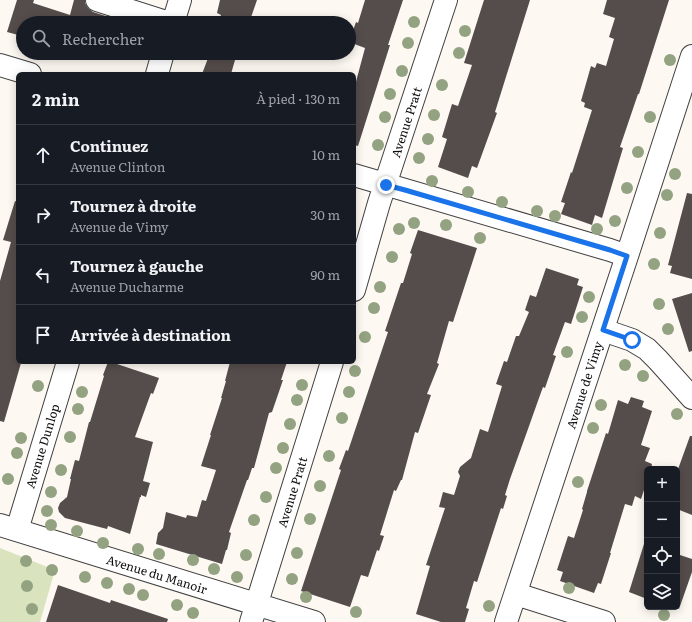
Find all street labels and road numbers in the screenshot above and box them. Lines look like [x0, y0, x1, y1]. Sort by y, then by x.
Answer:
street label: Avenue Pratt [386, 84, 426, 160]
street label: Avenue de Vimy [561, 339, 607, 431]
street label: Avenue Dunlop [21, 402, 63, 490]
street label: Avenue Pratt [273, 454, 311, 530]
street label: Avenue du Manoir [104, 550, 210, 598]

